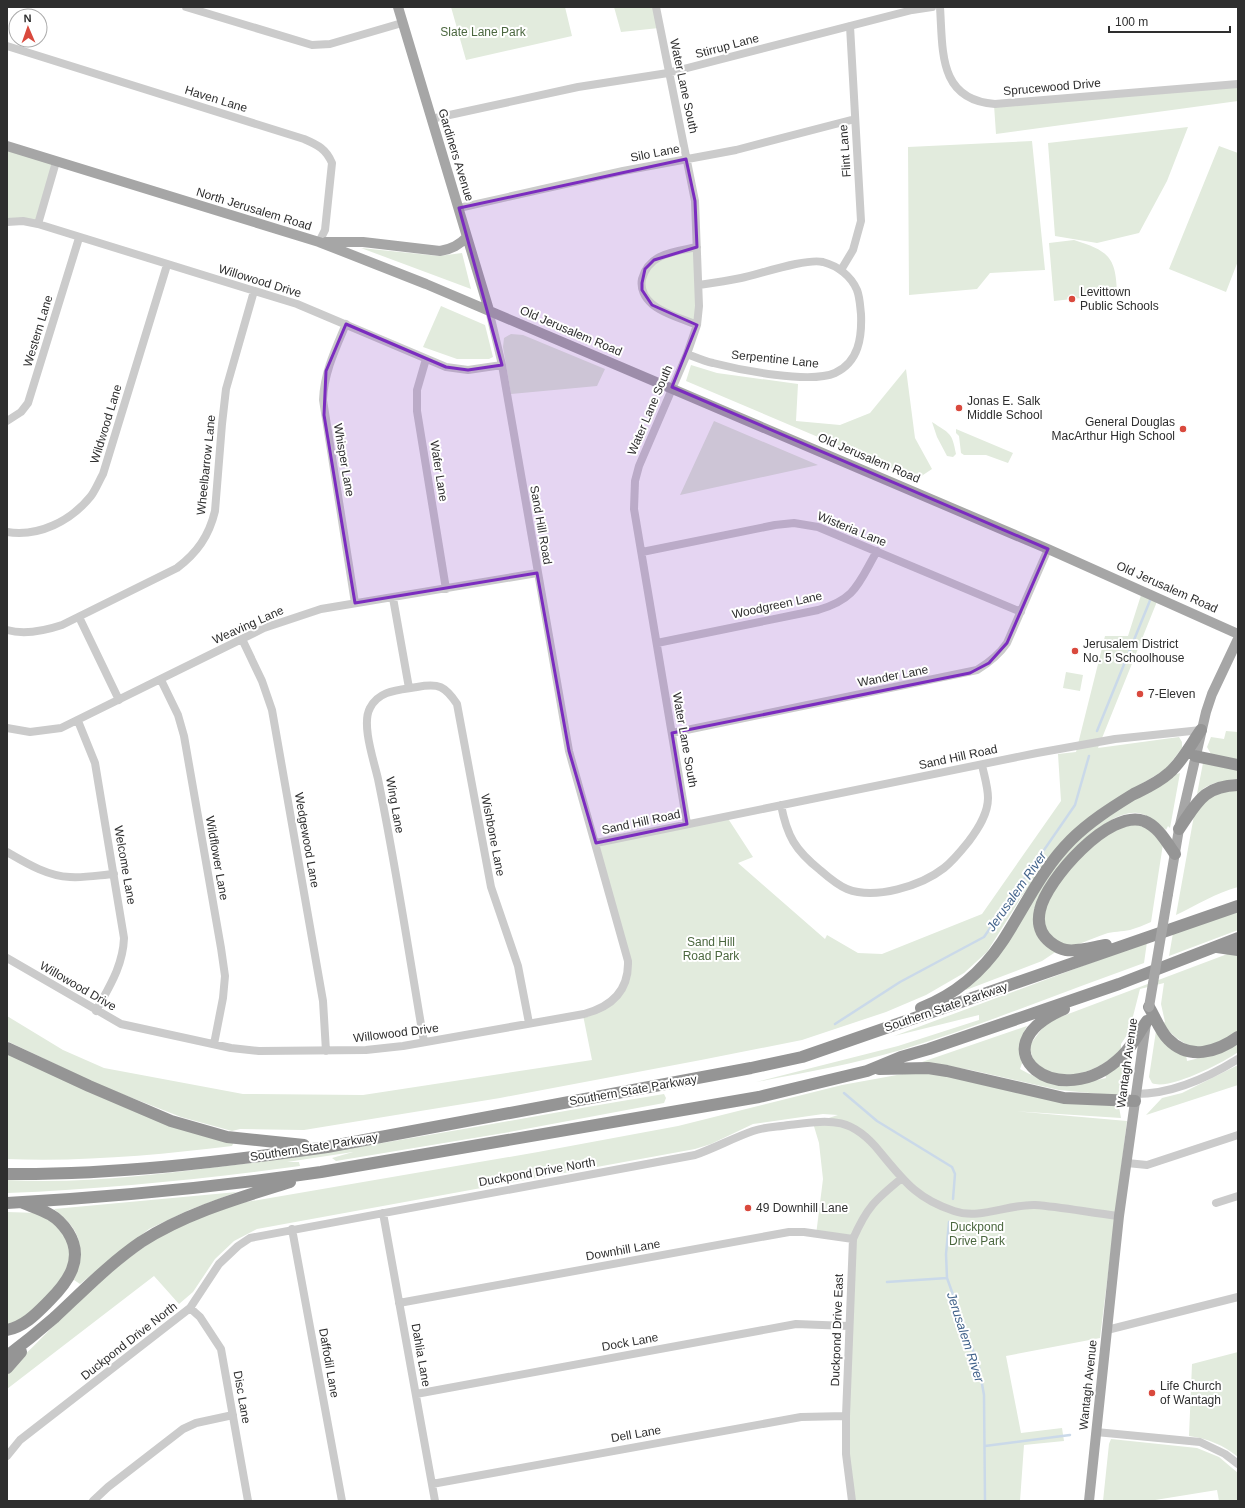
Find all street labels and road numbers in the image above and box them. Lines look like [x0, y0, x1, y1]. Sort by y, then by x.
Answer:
street label: Stirrup Lane [694, 31, 761, 61]
street label: Water Lane South [667, 37, 701, 135]
street label: Sprucewood Drive [1003, 76, 1102, 98]
street label: Haven Lane [183, 83, 249, 115]
street label: Gardiners Avenue [435, 107, 477, 203]
street label: Flint Lane [836, 124, 854, 178]
street label: Silo Lane [629, 141, 681, 165]
street label: North Jerusalem Road [195, 185, 313, 233]
street label: Willowood Drive [217, 262, 303, 300]
street label: Western Lane [20, 293, 56, 369]
street label: Old Jerusalem Road [518, 303, 624, 359]
street label: Serpentine Lane [730, 347, 820, 371]
street label: Water Lane South [625, 363, 675, 457]
street label: Wildwood Lane [87, 382, 125, 465]
street label: Wheelbarrow Lane [194, 414, 218, 516]
street label: Whisper Lane [331, 422, 357, 498]
street label: Old Jerusalem Road [816, 430, 922, 486]
street label: Wafer Lane [427, 439, 451, 503]
street label: Sand Hill Road [527, 484, 555, 566]
street label: Wisteria Lane [815, 509, 889, 549]
street label: Old Jerusalem Road [1114, 558, 1220, 616]
street label: Woodgreen Lane [731, 589, 824, 621]
street label: Weaving Lane [210, 603, 286, 647]
street label: Wander Lane [857, 662, 930, 690]
street label: Water Lane South [670, 691, 700, 789]
street label: Sand Hill Road [917, 742, 999, 772]
street label: Wing Lane [383, 776, 407, 835]
street label: Wedgewood Lane [292, 791, 322, 889]
street label: Wishbone Lane [478, 793, 508, 878]
street label: Sand Hill Road [600, 807, 682, 837]
street label: Wildflower Lane [203, 815, 231, 902]
street label: Welcome Lane [111, 824, 139, 906]
street label: Willowood Drive [37, 958, 119, 1014]
street label: Southern State Parkway [883, 979, 1009, 1035]
street label: Wantagh Avenue [1114, 1017, 1140, 1109]
street label: Willowood Drive [352, 1021, 440, 1045]
street label: Southern State Parkway [568, 1072, 698, 1108]
street label: Southern State Parkway [249, 1130, 379, 1164]
street label: Duckpond Drive North [478, 1155, 596, 1189]
street label: Downhill Lane [585, 1237, 662, 1263]
street label: Duckpond Drive East [828, 1273, 846, 1387]
street label: Duckpond Drive North [78, 1299, 180, 1383]
street label: Dahlia Lane [409, 1322, 434, 1388]
street label: Daffodil Lane [316, 1327, 342, 1399]
street label: Dock Lane [601, 1330, 660, 1354]
street label: Wantagh Avenue [1076, 1339, 1100, 1431]
street label: Disc Lane [230, 1370, 254, 1425]
street label: Dell Lane [610, 1423, 663, 1445]

